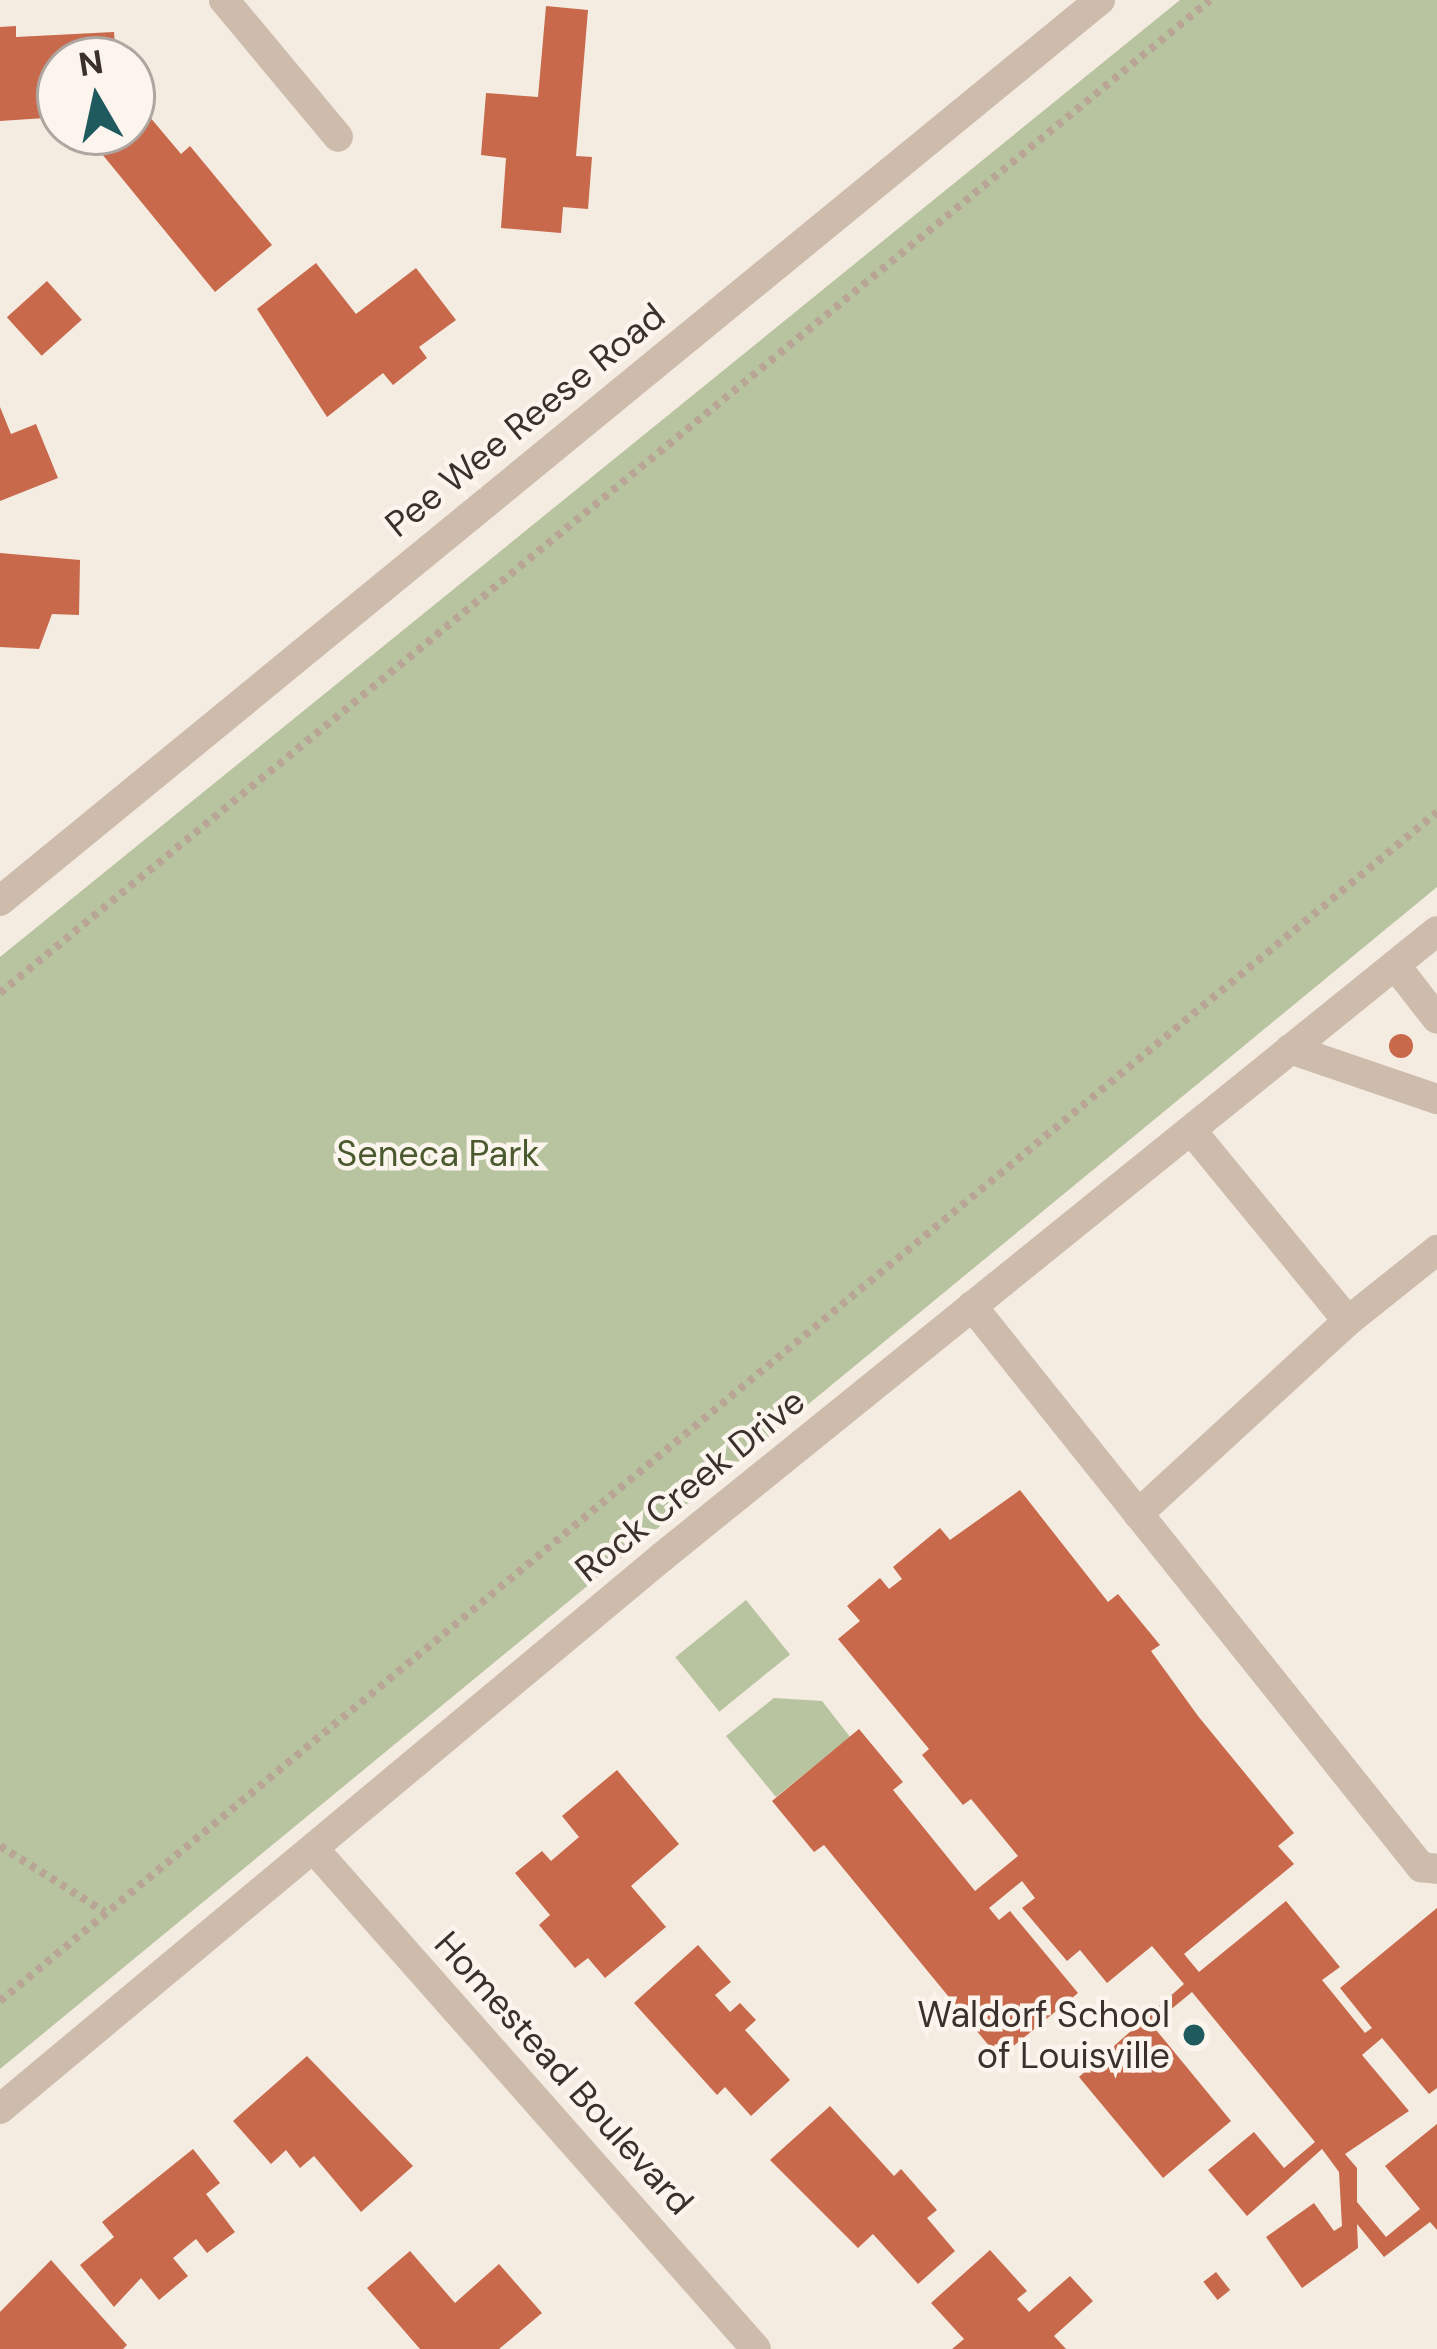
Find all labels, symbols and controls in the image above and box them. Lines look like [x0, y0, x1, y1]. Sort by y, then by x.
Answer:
north arrow [36, 36, 156, 156]
text: N [76, 40, 106, 86]
street label: Pee Wee Reese Road [377, 294, 673, 546]
park label: Seneca Park [336, 1132, 540, 1176]
street label: Rock Creek Drive [567, 1379, 813, 1591]
street label: Homestead Boulevard [426, 1923, 702, 2223]
place label: Waldorf School of Louisville [917, 1992, 1170, 2077]
marker: Waldorf School of Louisville [1181, 2022, 1207, 2048]

